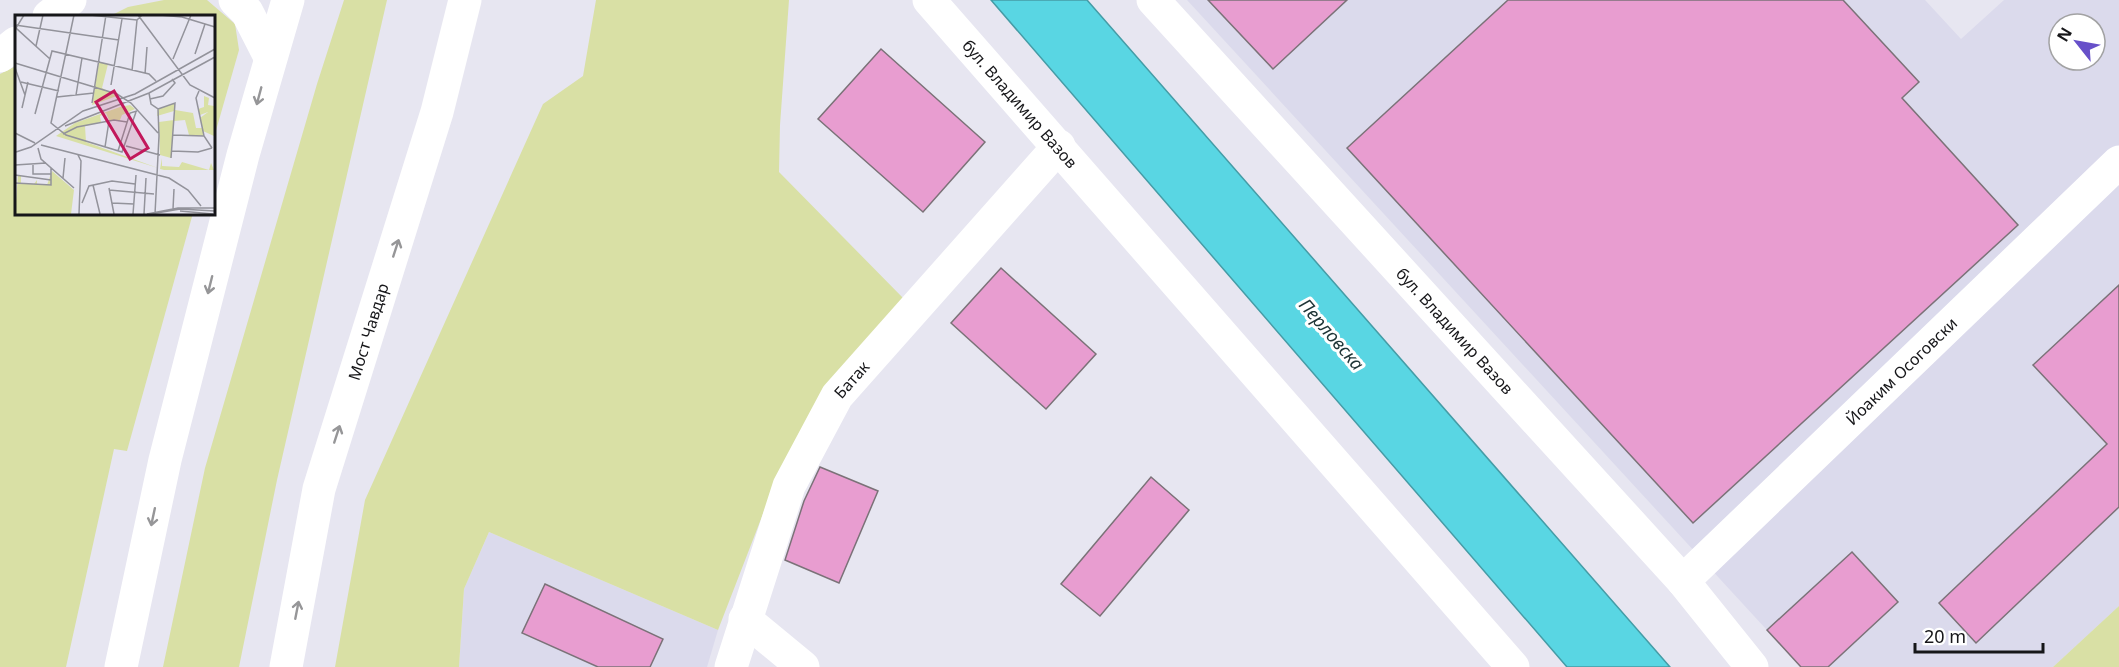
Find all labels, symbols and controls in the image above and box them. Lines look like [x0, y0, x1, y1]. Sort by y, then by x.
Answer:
north arrow [2047, 12, 2107, 72]
inset map [15, 15, 214, 214]
text: N [2051, 23, 2077, 46]
street label: бул. Владимир Вазов [957, 35, 1082, 173]
one-way arrow [253, 86, 265, 105]
one-way arrow [391, 239, 402, 258]
street label: бул. Владимир Вазов [1391, 263, 1518, 399]
one-way arrow [204, 275, 216, 294]
street label: Мост Чавдар [343, 280, 394, 383]
water label: Перловска [1294, 293, 1370, 375]
street label: Йоаким Осоговски [1841, 312, 1962, 430]
street label: Батак [829, 356, 875, 403]
one-way arrow [332, 425, 343, 444]
one-way arrow [147, 507, 158, 526]
one-way arrow [292, 600, 303, 620]
scale bar [1915, 616, 2042, 654]
text: 20 m [1924, 624, 1966, 648]

